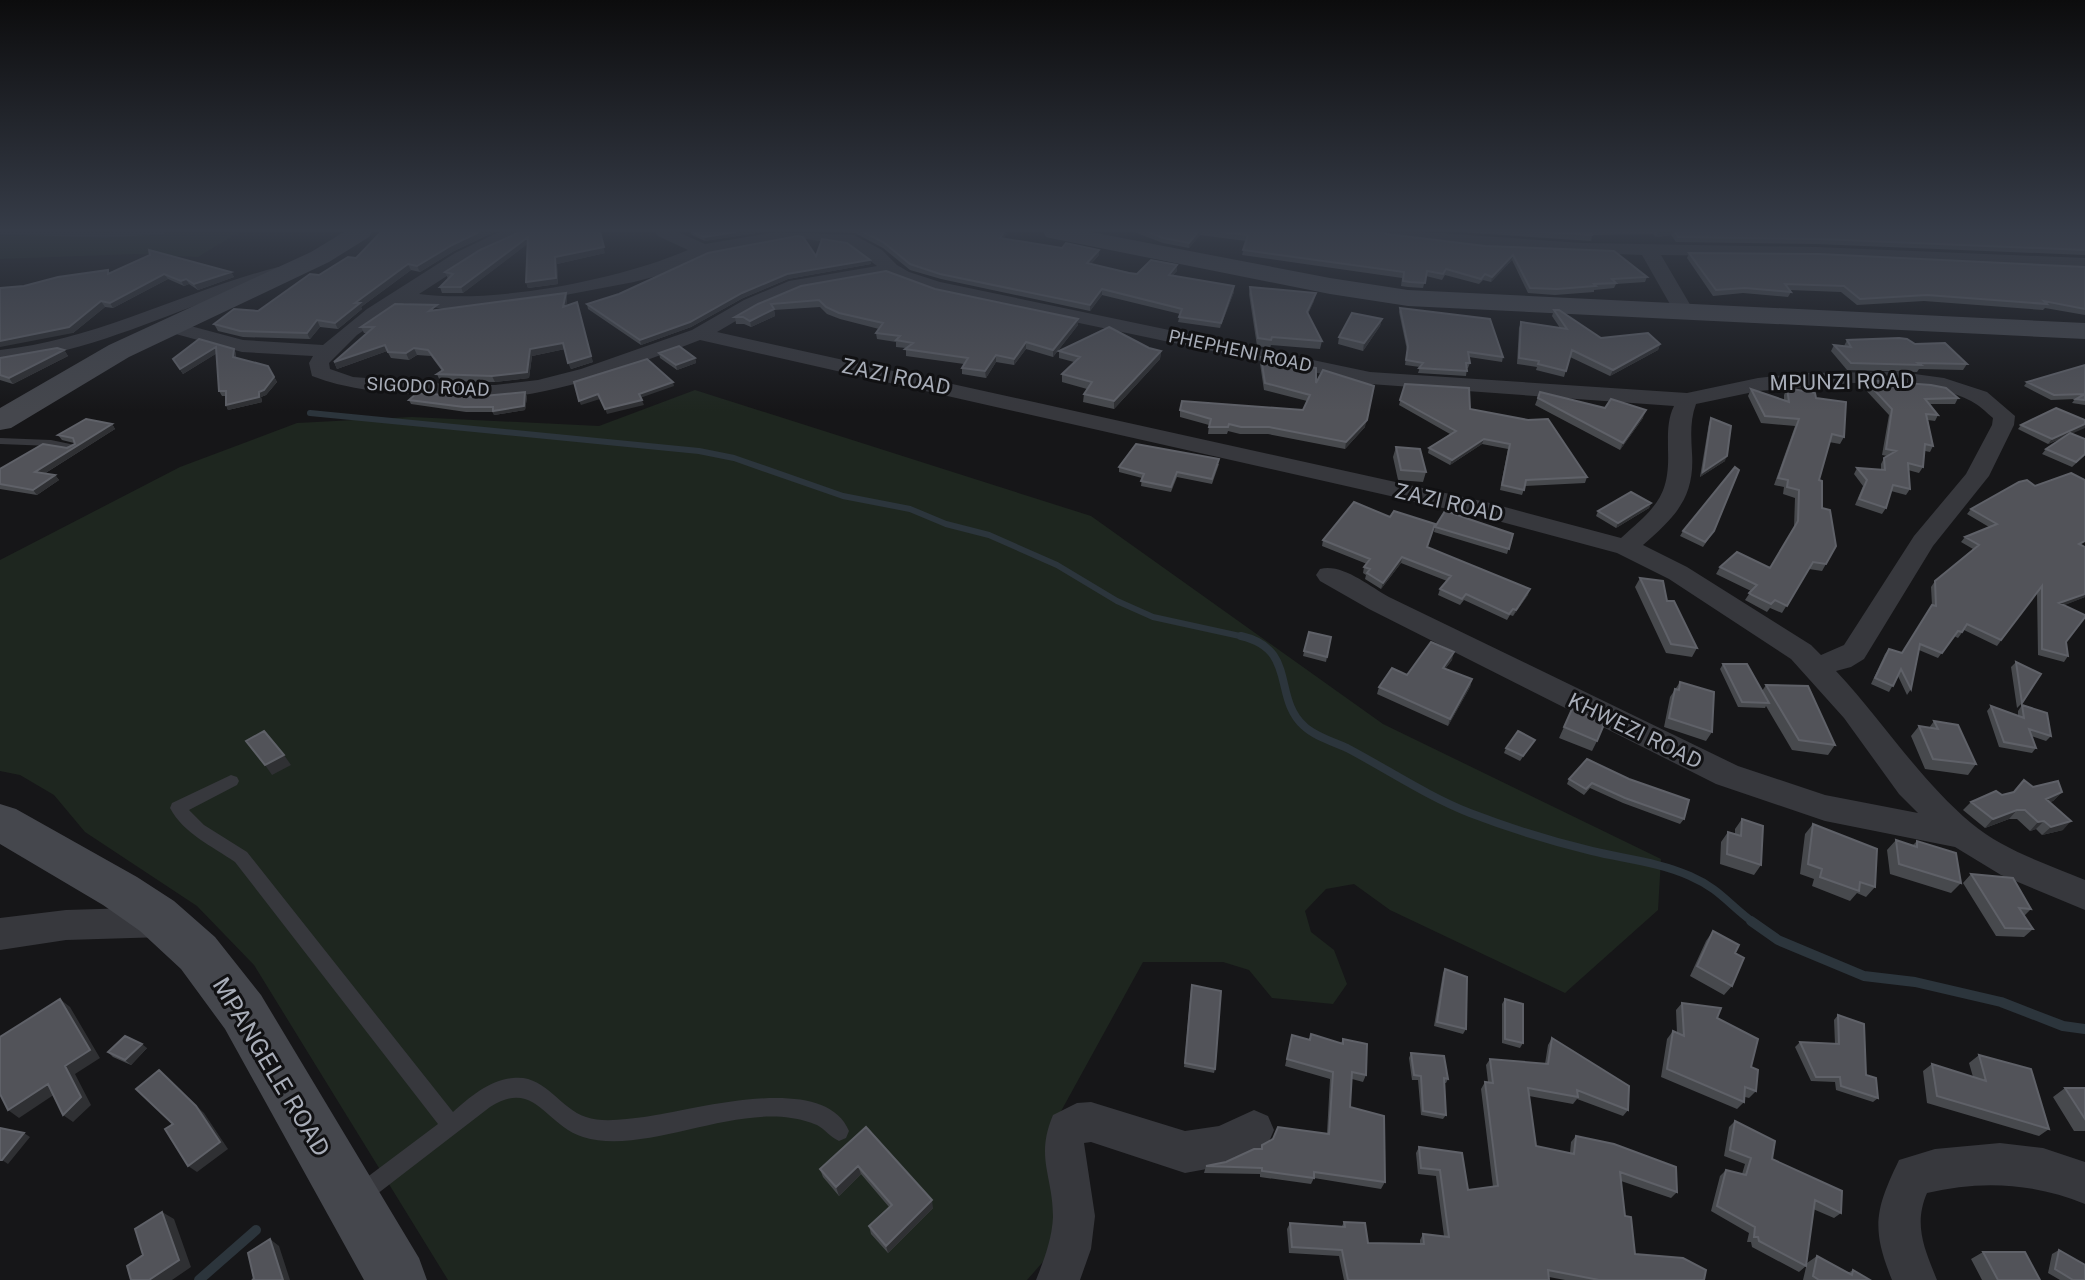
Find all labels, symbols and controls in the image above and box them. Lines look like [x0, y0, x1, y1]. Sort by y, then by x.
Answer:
street label: PHEPHENI ROAD [1167, 325, 1314, 376]
street label: ZAZI ROAD [839, 353, 953, 400]
street label: MPUNZI ROAD [1769, 368, 1915, 395]
street label: SIGODO ROAD [366, 373, 490, 400]
street label: ZAZI ROAD [1392, 478, 1506, 527]
street label: KHWEZI ROAD [1564, 687, 1706, 774]
street label: MPANGELE ROAD [207, 972, 336, 1161]

